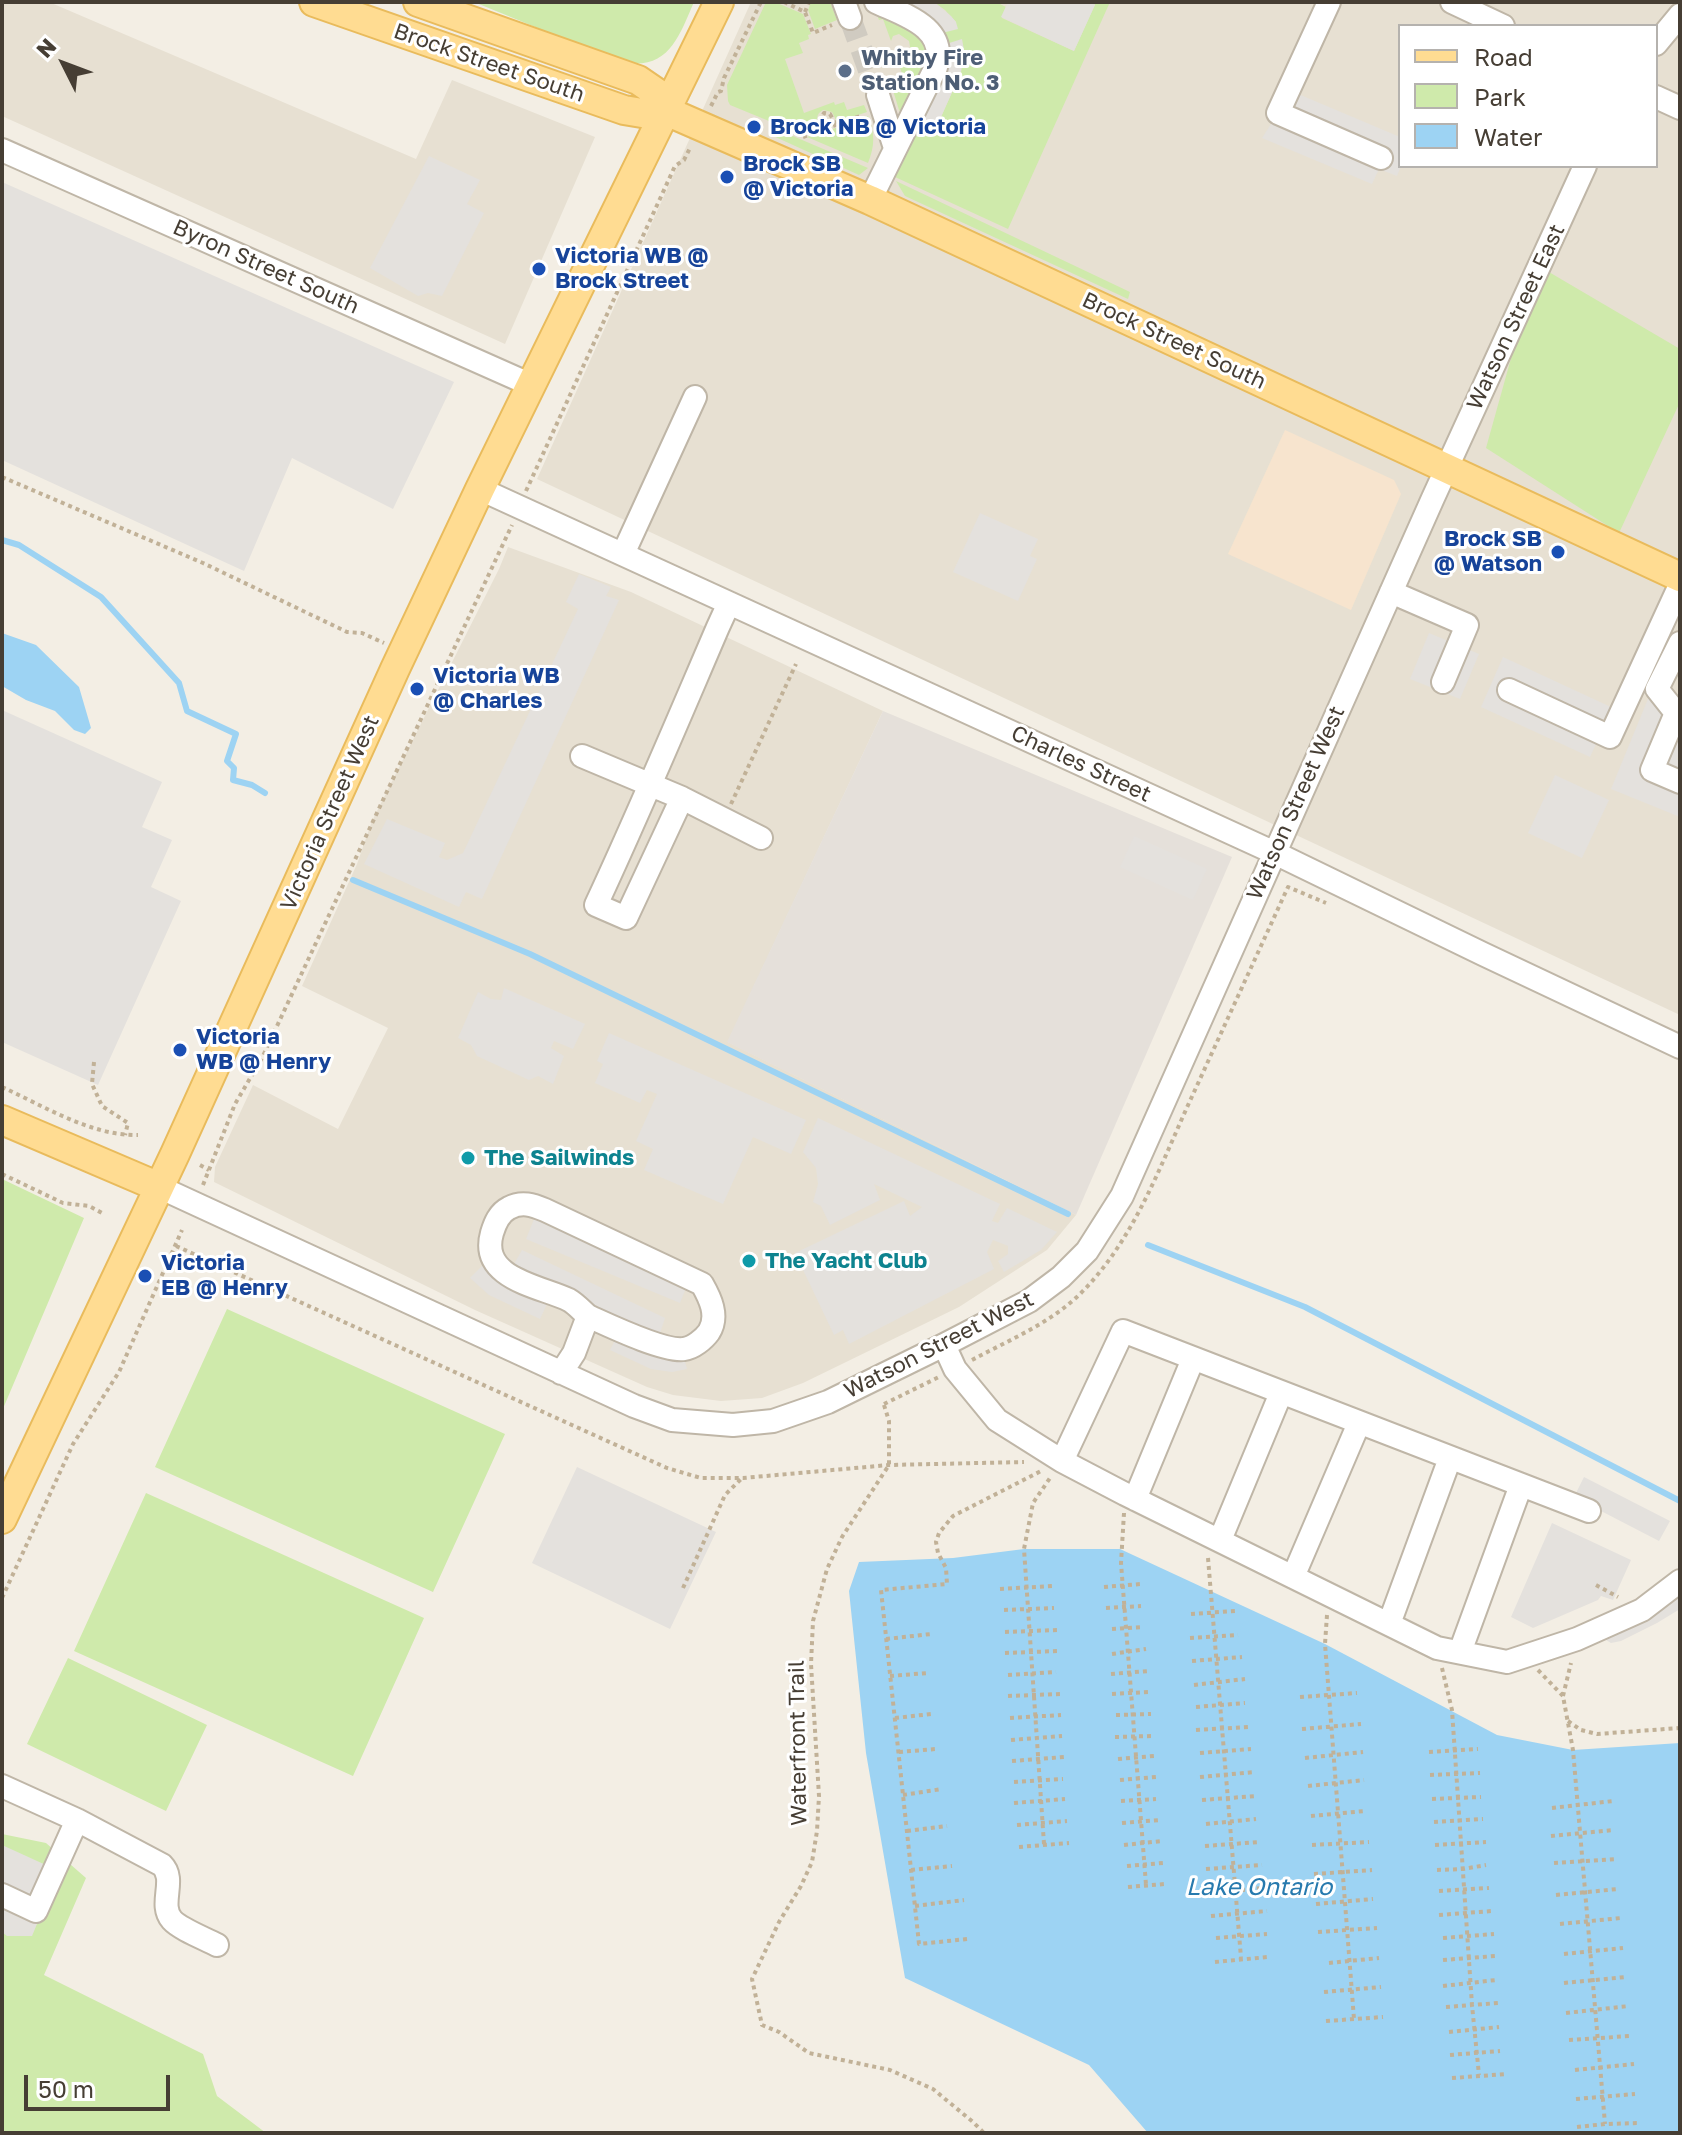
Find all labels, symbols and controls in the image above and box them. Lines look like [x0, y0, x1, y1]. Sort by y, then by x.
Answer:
street label: Brock Street South [390, 18, 588, 108]
north arrow [24, 24, 104, 104]
legend [1398, 24, 1658, 168]
text: N [30, 32, 61, 63]
text: Road [1474, 42, 1533, 71]
place label: Whitby Fire Station No. 3 [861, 45, 999, 96]
marker: Whitby Fire Station No. 3 [836, 62, 854, 80]
text: Park [1474, 82, 1526, 111]
place label: Brock NB @ Victoria [770, 114, 986, 140]
marker: Brock NB @ Victoria [745, 118, 763, 136]
text: Water [1474, 122, 1542, 151]
place label: Brock SB @ Victoria [743, 151, 854, 202]
marker: Brock SB @ Victoria [718, 168, 736, 186]
street label: Byron Street South [169, 214, 363, 320]
street label: Watson Street East [1461, 220, 1571, 414]
place label: Victoria WB @ Brock Street [555, 243, 709, 294]
marker: Victoria WB @ Brock Street [530, 260, 548, 278]
street label: Brock Street South [1078, 287, 1270, 395]
place label: Brock SB @ Watson [1434, 526, 1542, 578]
marker: Brock SB @ Watson [1549, 543, 1567, 561]
place label: Victoria WB @ Charles [433, 663, 560, 714]
marker: Victoria WB @ Charles [408, 680, 426, 698]
street label: Watson Street West [1241, 702, 1351, 904]
street label: Victoria Street West [275, 711, 385, 915]
street label: Charles Street [1007, 720, 1155, 808]
place label: Victoria WB @ Henry [196, 1024, 331, 1076]
marker: Victoria WB @ Henry [171, 1041, 189, 1059]
place label: The Sailwinds [484, 1145, 634, 1171]
marker: The Sailwinds [459, 1149, 477, 1167]
place label: The Yacht Club [765, 1248, 927, 1274]
place label: Victoria EB @ Henry [161, 1250, 288, 1302]
marker: The Yacht Club [740, 1252, 758, 1270]
marker: Victoria EB @ Henry [136, 1267, 154, 1285]
street label: Watson Street West [840, 1286, 1038, 1404]
street label: Waterfront Trail [783, 1660, 813, 1826]
water label: Lake Ontario [1186, 1873, 1332, 1901]
scale bar [28, 2059, 174, 2109]
text: 50 m [38, 2074, 94, 2103]

